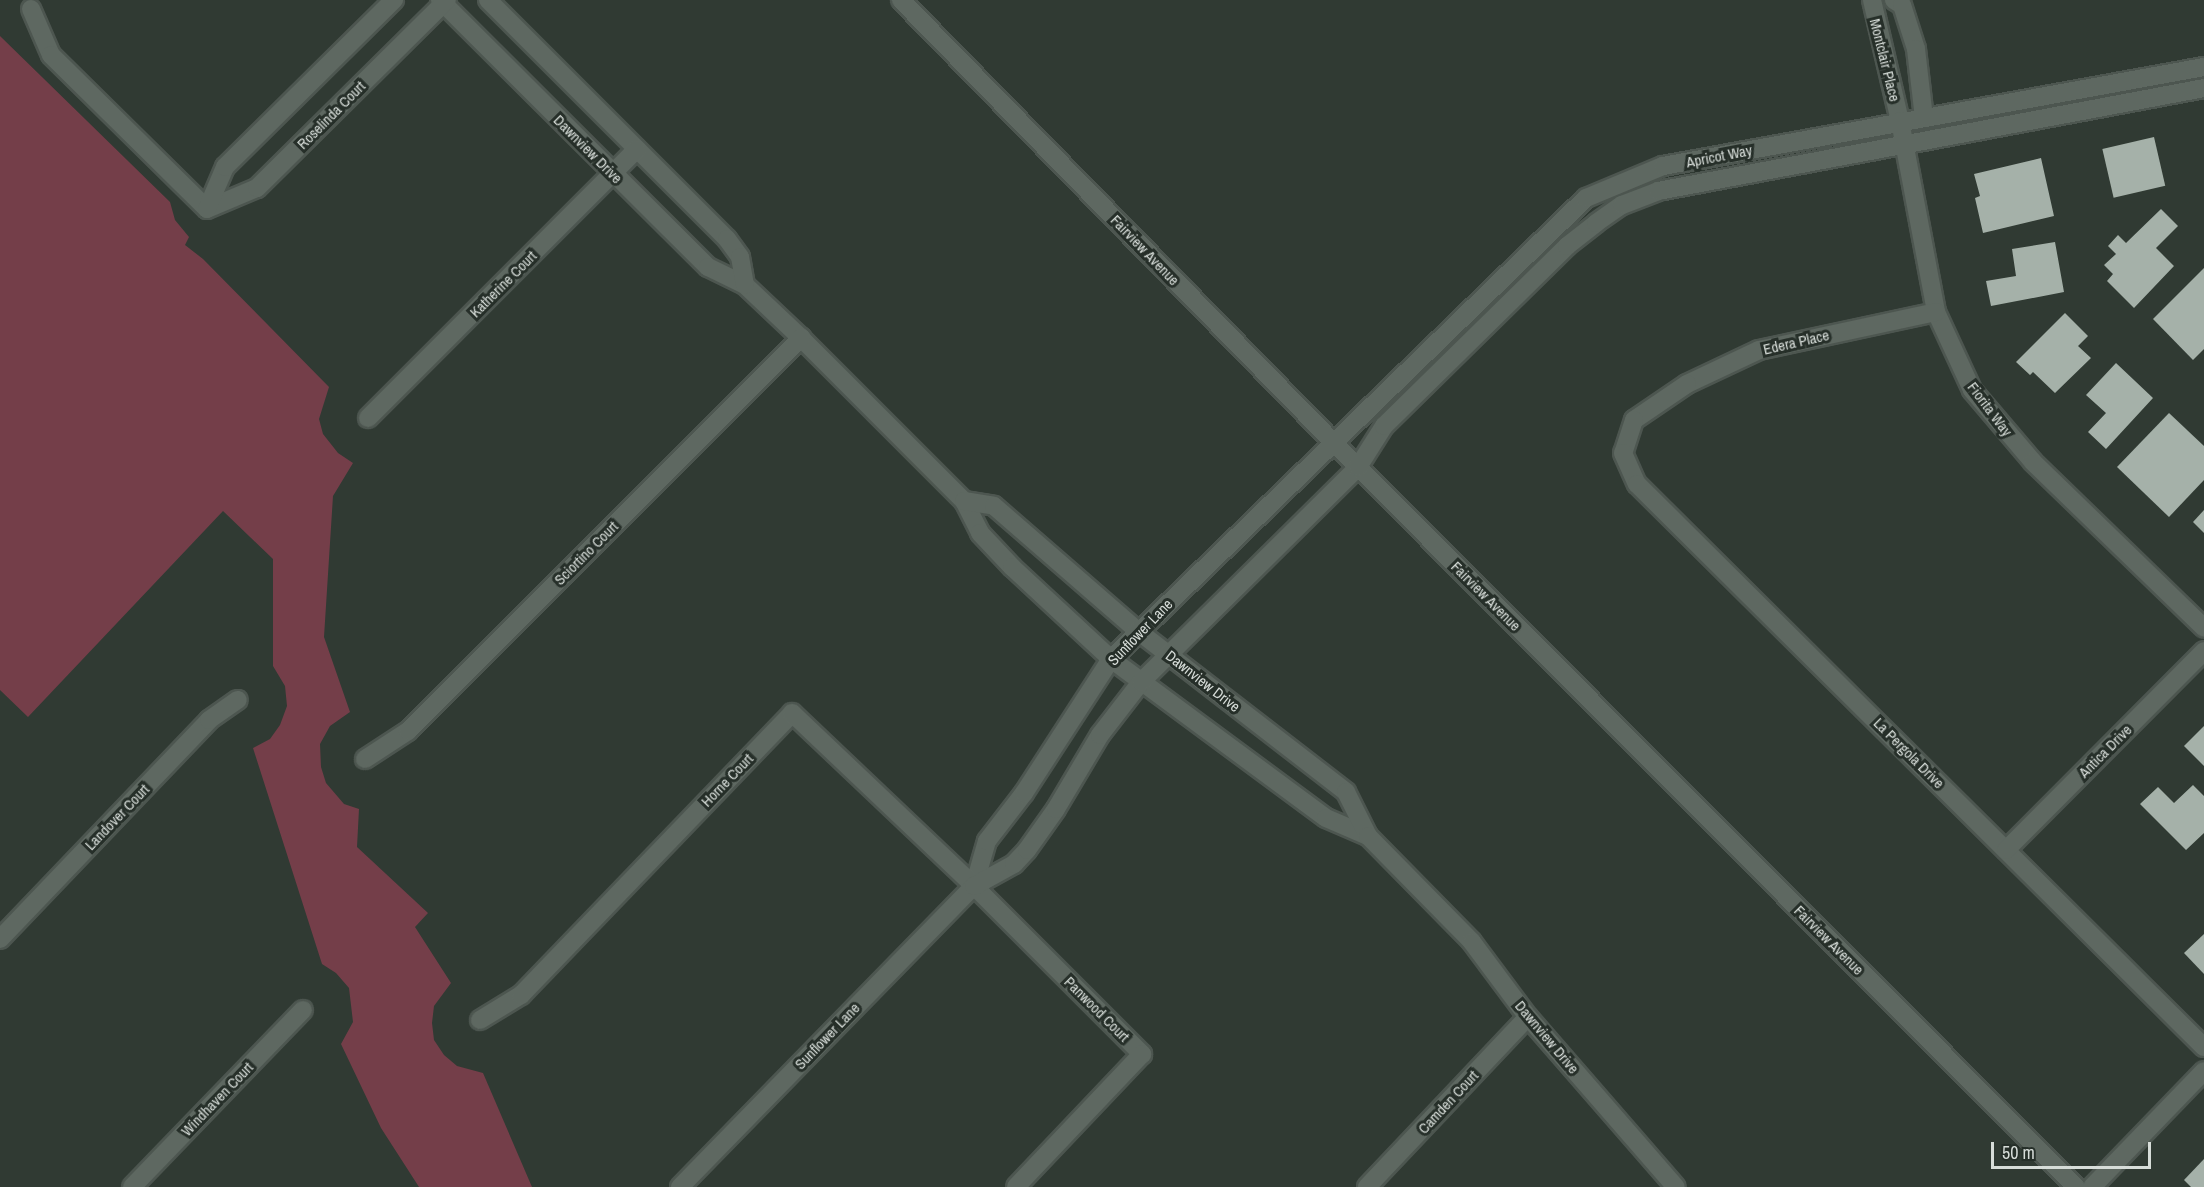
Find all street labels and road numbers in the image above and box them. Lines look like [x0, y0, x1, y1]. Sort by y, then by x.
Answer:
street label: Montclair Place [1866, 17, 1904, 103]
street label: Roselinda Court [293, 77, 369, 153]
street label: Dawnview Drive [550, 111, 626, 187]
street label: Apricot Way [1685, 141, 1753, 171]
street label: Fairview Avenue [1107, 211, 1183, 289]
street label: Katherine Court [466, 247, 540, 321]
street label: Edera Place [1761, 326, 1831, 358]
street label: Fiorita Way [1964, 378, 2016, 440]
street label: Sciortino Court [550, 517, 622, 589]
street label: Fairview Avenue [1447, 557, 1525, 635]
street label: Sunflower Lane [1104, 595, 1176, 669]
street label: Dawnview Drive [1162, 646, 1244, 716]
street label: La Pergola Drive [1870, 714, 1948, 792]
street label: Antica Drive [2075, 721, 2135, 781]
street label: Horne Court [697, 750, 757, 810]
street label: Landover Court [81, 780, 153, 854]
street label: Fairview Avenue [1790, 901, 1868, 979]
street label: Panwood Court [1061, 973, 1133, 1045]
street label: Dawnview Drive [1511, 997, 1583, 1077]
street label: Sunflower Lane [791, 999, 863, 1073]
street label: Windhaven Court [177, 1058, 257, 1140]
street label: Camden Court [1414, 1067, 1482, 1137]

